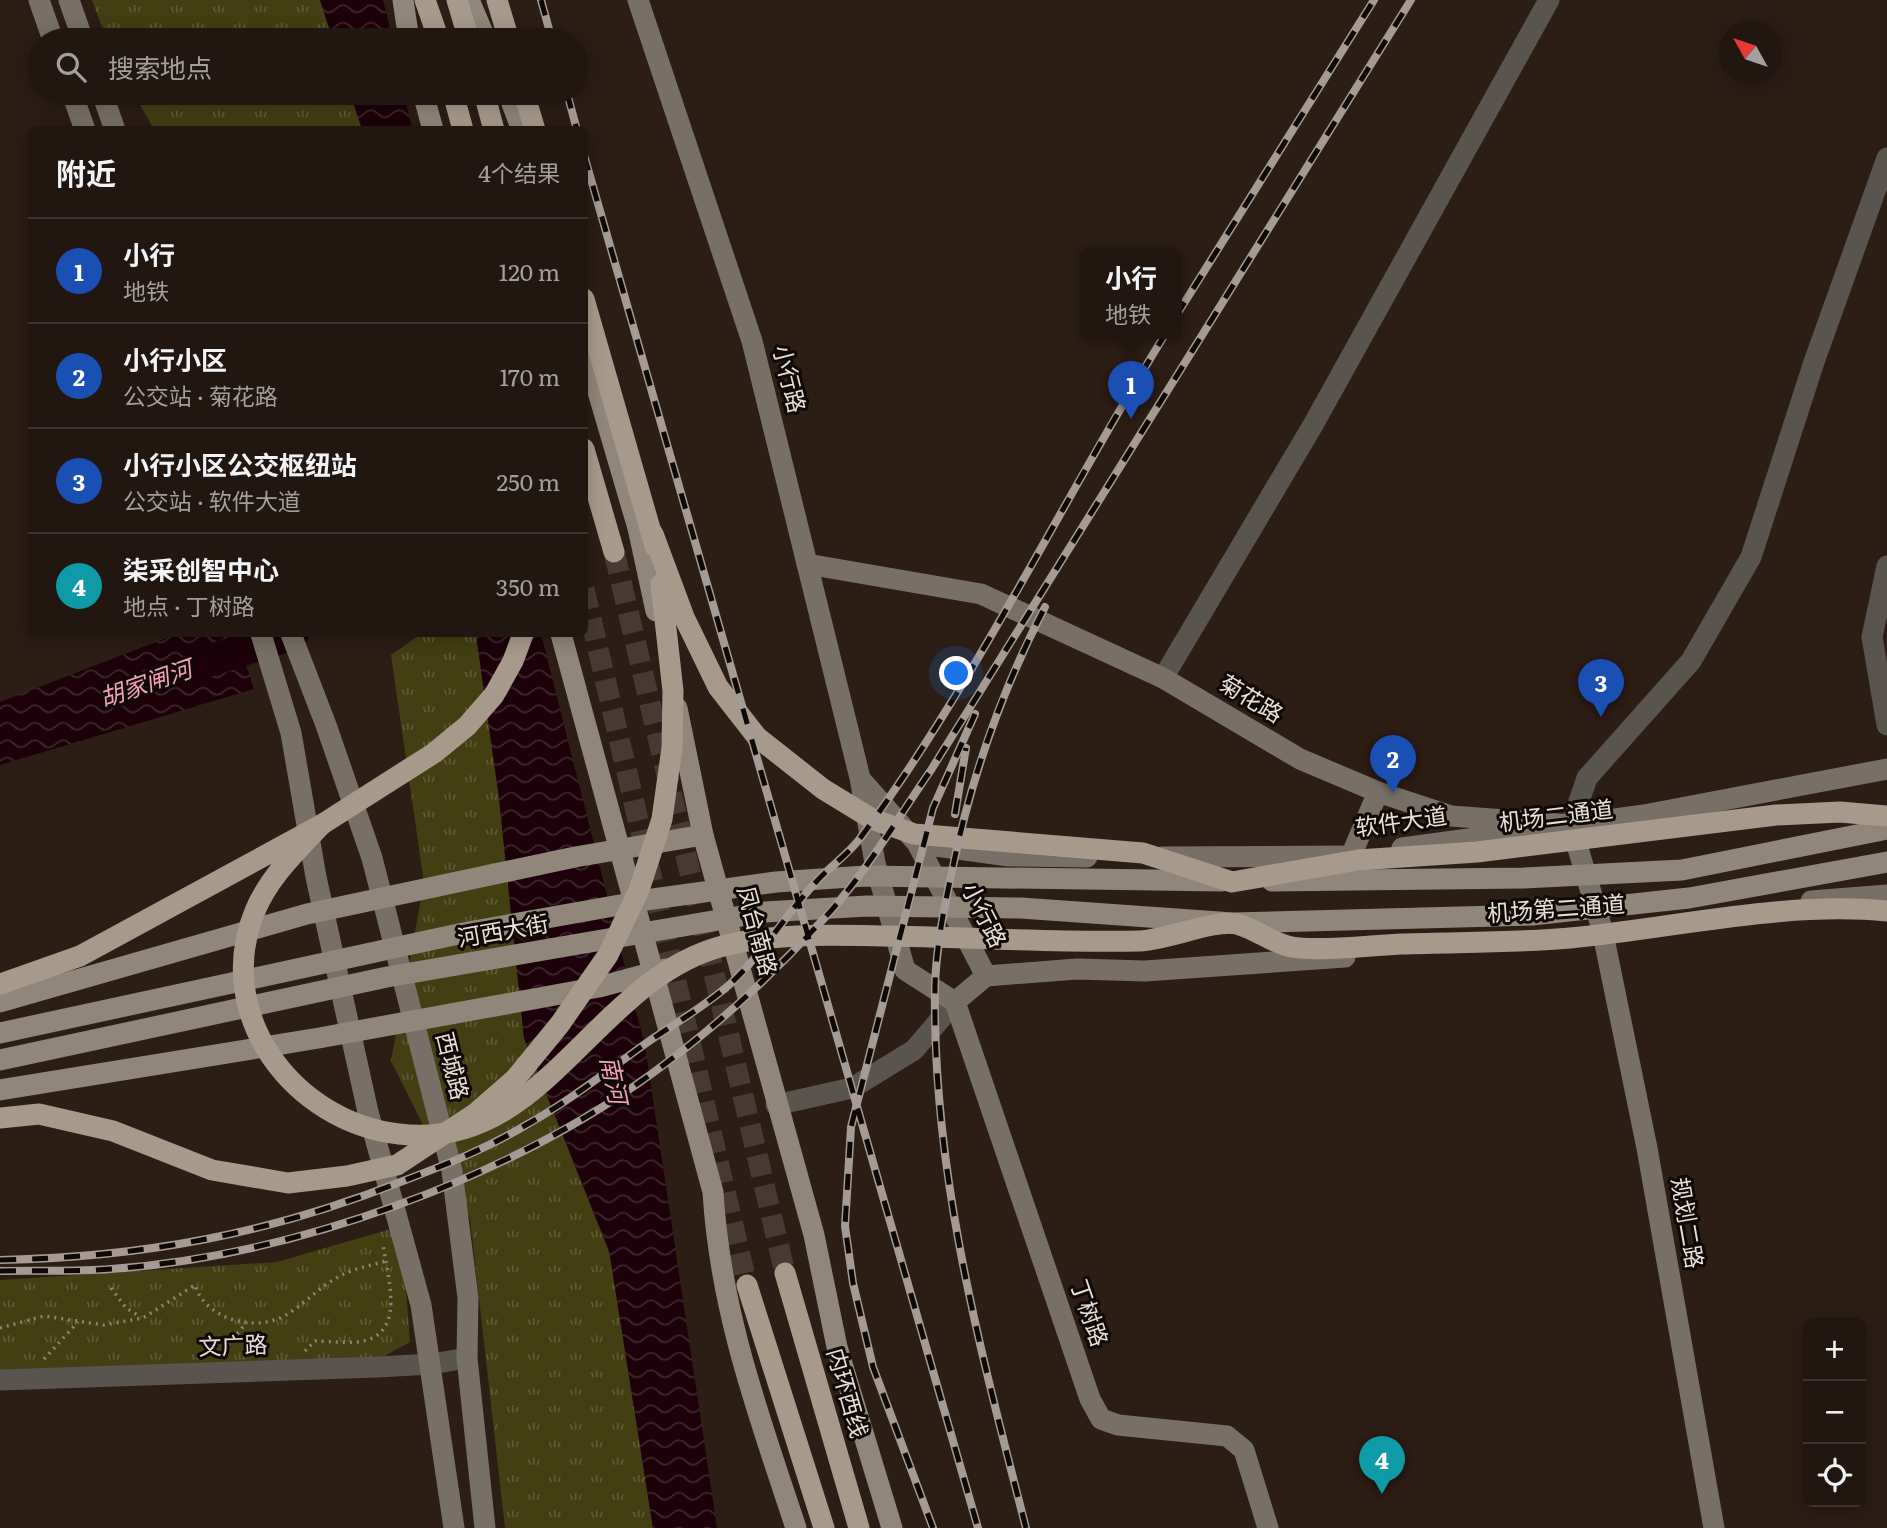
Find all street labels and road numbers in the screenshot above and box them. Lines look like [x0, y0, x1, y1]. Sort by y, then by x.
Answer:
street label: 小行路 [766, 341, 816, 416]
street label: 菊花路 [1214, 665, 1290, 730]
street label: 机场二通道 [1497, 790, 1615, 838]
street label: 软件大道 [1353, 797, 1449, 843]
street label: 小行路 [955, 876, 1017, 953]
street label: 凤台南路 [731, 882, 787, 979]
street label: 机场第二通道 [1486, 885, 1626, 929]
street label: 河西大街 [454, 904, 551, 954]
street label: 西城路 [429, 1028, 479, 1103]
street label: 规划二路 [1664, 1174, 1714, 1271]
street label: 丁树路 [1064, 1274, 1118, 1351]
street label: 文广路 [198, 1326, 268, 1362]
street label: 内环西线 [820, 1344, 878, 1441]

